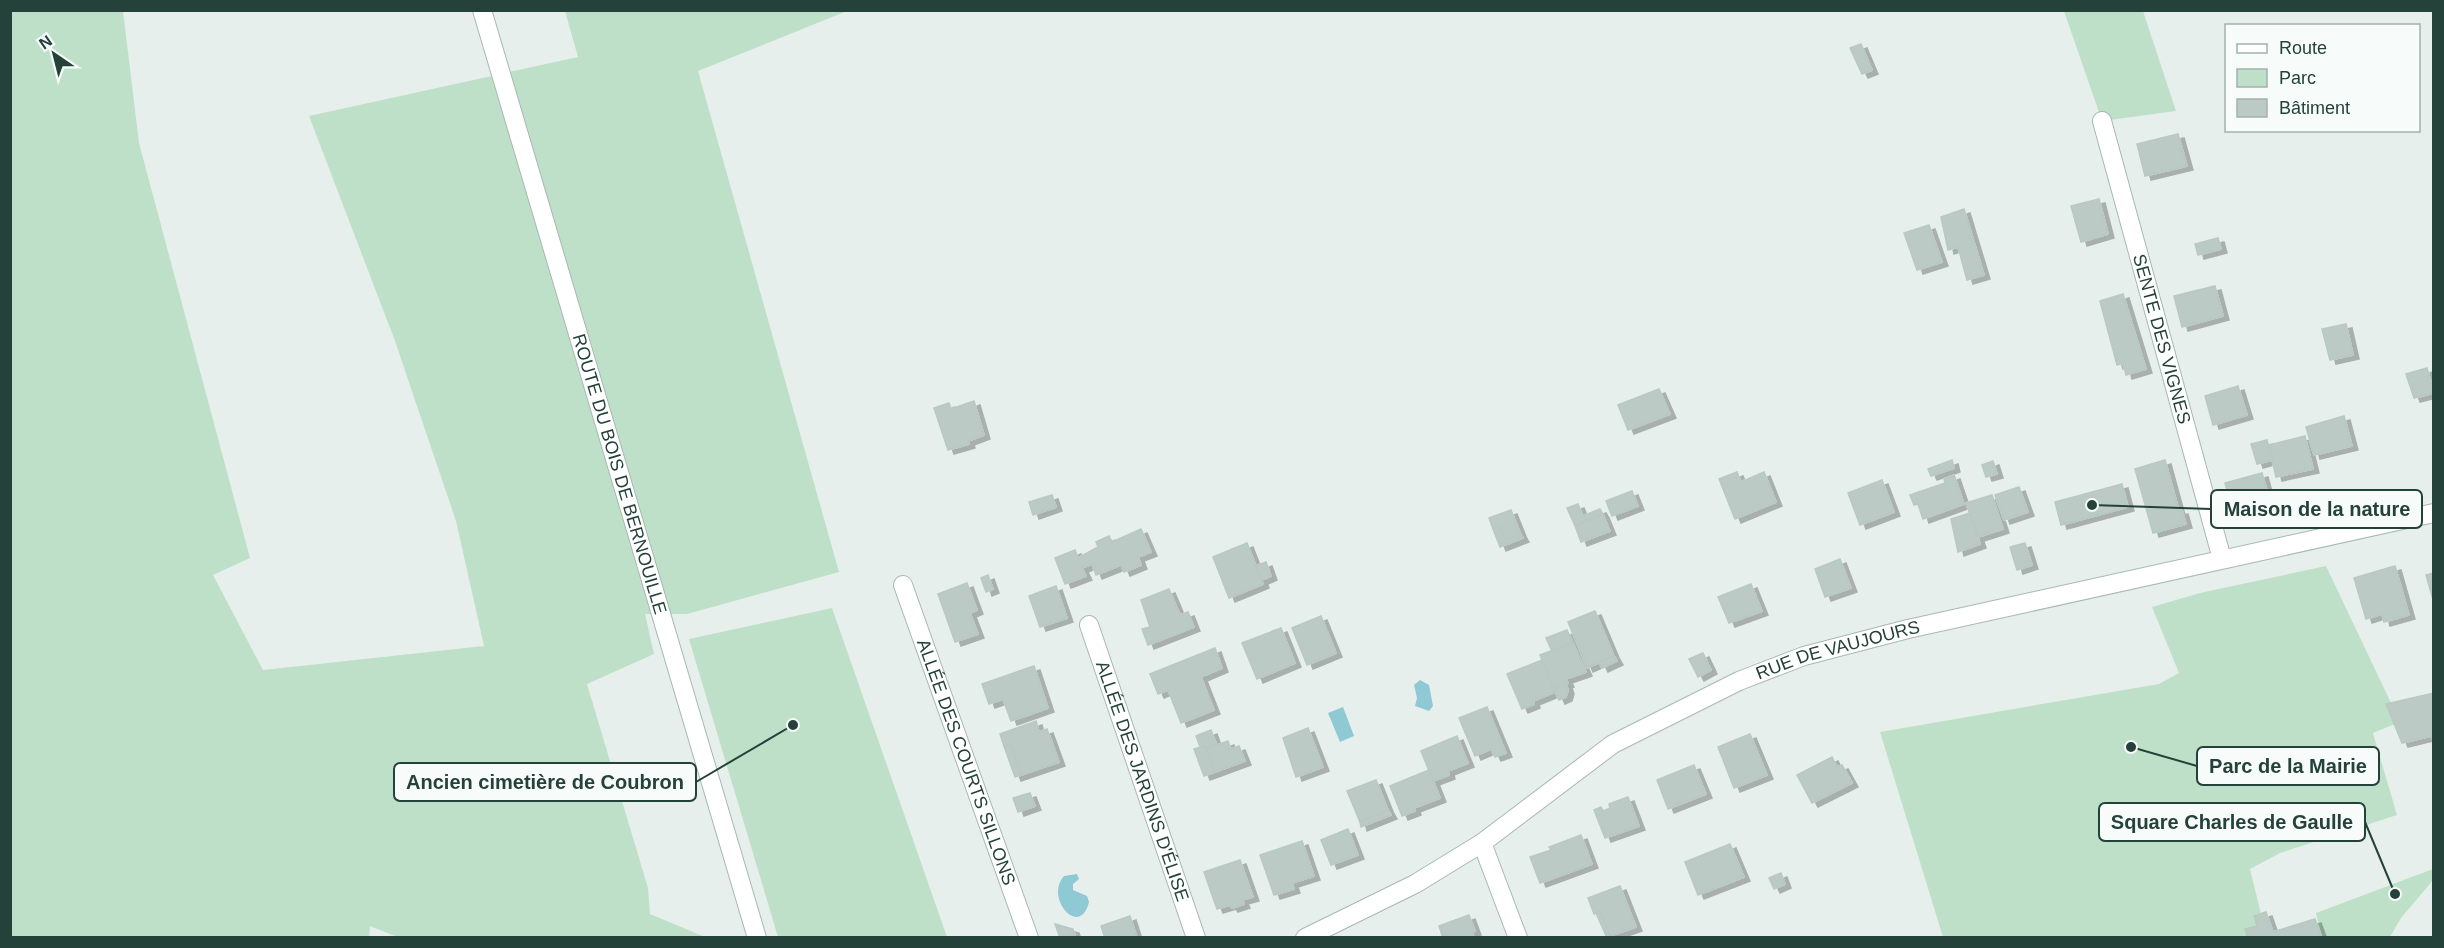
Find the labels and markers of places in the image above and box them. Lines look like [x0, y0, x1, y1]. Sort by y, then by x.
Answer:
callout: Maison de la nature [2211, 490, 2422, 528]
callout: Parc de la Mairie [2197, 747, 2379, 785]
callout: Ancien cimetière de Coubron [394, 763, 696, 801]
callout: Square Charles de Gaulle [2099, 803, 2365, 841]

